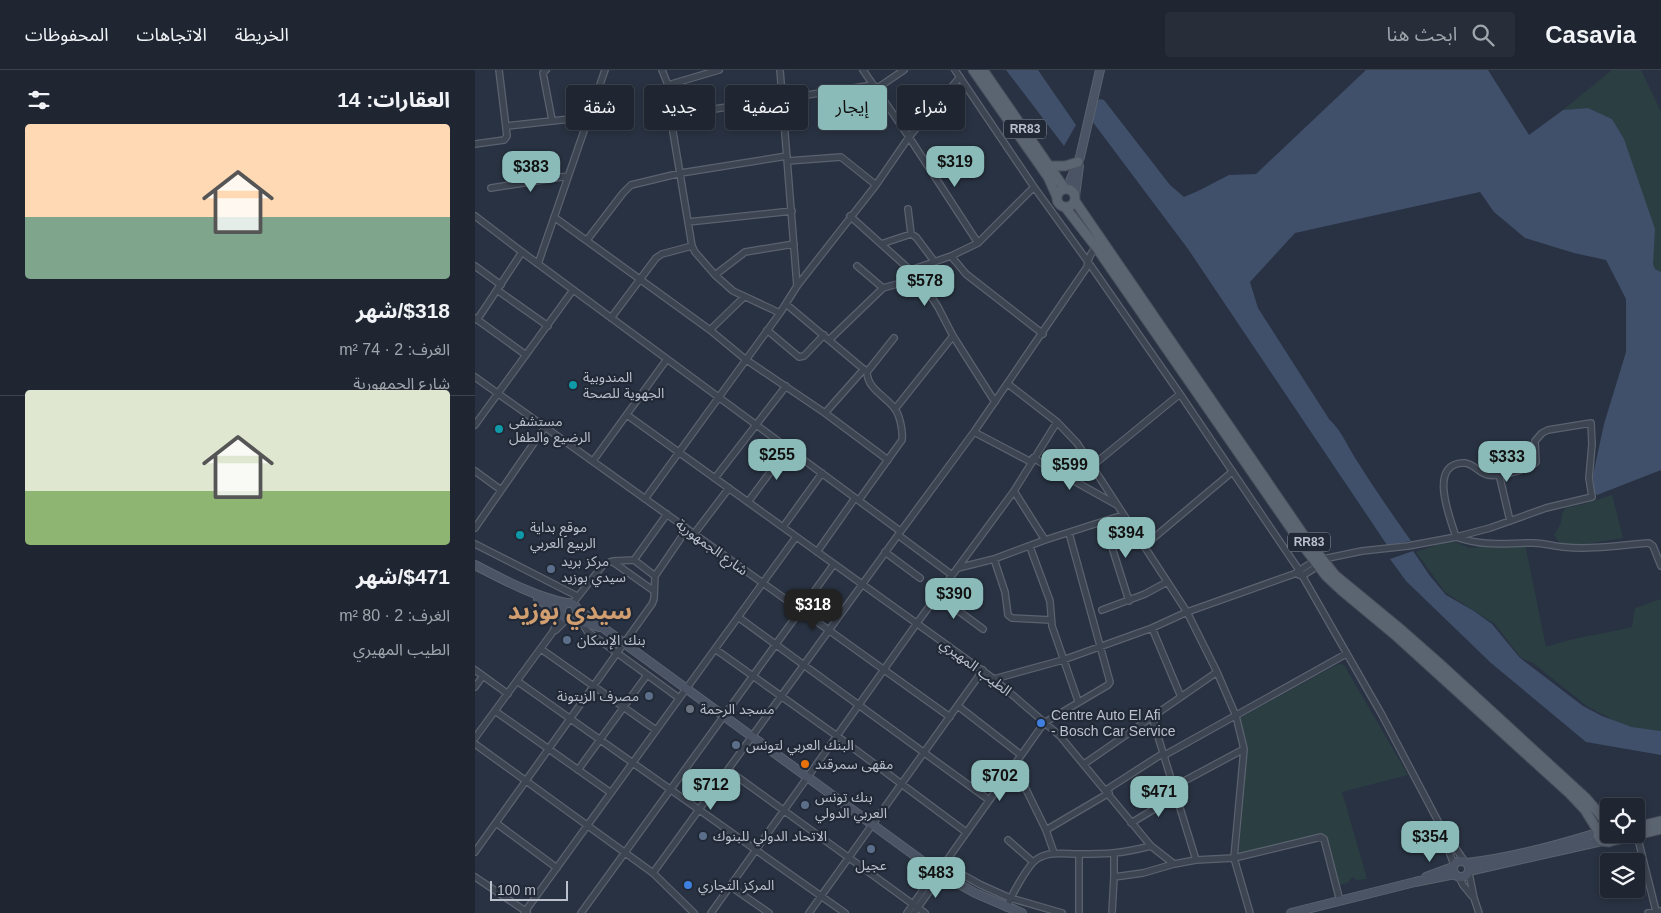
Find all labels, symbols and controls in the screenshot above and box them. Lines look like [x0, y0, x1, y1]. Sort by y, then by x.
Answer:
search box [1165, 12, 1515, 57]
icon: search [1469, 21, 1497, 49]
text: Casavia [1545, 21, 1636, 48]
text: ابحث هنا [1387, 24, 1457, 45]
text: المحفوظات [25, 25, 109, 45]
text: الاتجاهات [137, 25, 207, 45]
text: الخريطة [235, 25, 289, 45]
chip: شقة [566, 85, 634, 130]
chip: جديد [644, 85, 715, 130]
chip: تصفية [725, 85, 808, 130]
chip: إيجار [818, 85, 887, 130]
chip: شراء [897, 85, 965, 130]
icon: filters [25, 86, 53, 114]
text: العقارات: 14 [337, 88, 450, 111]
road number: RR83 [1004, 120, 1046, 138]
pin: $319 [925, 146, 985, 188]
pin: $383 [501, 150, 561, 193]
text: $319 [937, 153, 973, 170]
icon: home [193, 157, 283, 247]
text: $383 [513, 158, 549, 175]
pin: $578 [895, 264, 955, 307]
text: $578 [907, 272, 943, 289]
text: $318/شهر [356, 299, 450, 322]
text: الغرف: 2 · 74 m² [339, 341, 450, 358]
place label: المندوبية الجهوية للصحة [583, 369, 664, 402]
text: شارع الجمهورية [353, 375, 450, 392]
marker: المندوبية الجهوية للصحة [567, 379, 579, 391]
place label: مستشفى الرضيع والطفل [509, 413, 591, 448]
icon: home [193, 422, 283, 512]
marker: مستشفى الرضيع والطفل [493, 423, 505, 435]
pin: $255 [747, 438, 807, 481]
pin: $333 [1477, 440, 1537, 483]
text: $255 [759, 446, 795, 463]
pin: $599 [1040, 448, 1100, 491]
text: $333 [1489, 448, 1525, 465]
text: $599 [1052, 456, 1088, 473]
street label: شارع الجمهورية [671, 516, 751, 581]
pin: $394 [1096, 516, 1156, 559]
place label: موقع بداية الربيع العربي [530, 519, 596, 554]
text: $394 [1108, 524, 1144, 541]
marker: موقع بداية الربيع العربي [514, 529, 526, 541]
road number: RR83 [1288, 532, 1330, 552]
place label: مركز بريد سيدي بوزيد [561, 553, 626, 588]
marker: مركز بريد سيدي بوزيد [545, 563, 557, 575]
text: $471/شهر [356, 565, 450, 588]
pin: $390 [924, 578, 984, 620]
text: $390 [936, 585, 972, 602]
pin: $318 [783, 588, 843, 631]
text: $318 [795, 596, 831, 613]
district label: سيدي بوزيد [508, 597, 632, 630]
text: الغرف: 2 · 80 m² [339, 607, 450, 624]
place label: بنك الإسكان [577, 632, 646, 650]
marker: بنك الإسكان [561, 634, 573, 646]
street label: الطيب المهيري [935, 635, 1015, 702]
text: الطيب المهيري [353, 641, 450, 658]
place label: مصرف الزيتونة [557, 688, 639, 705]
marker: مصرف الزيتونة [643, 690, 655, 702]
place label: مسجد الرحمة [700, 701, 775, 718]
marker: مسجد الرحمة [684, 703, 696, 715]
place label: Centre Auto El Afi - Bosch Car Service [1051, 707, 1176, 739]
marker: Centre Auto El Afi - Bosch Car Service [1035, 717, 1047, 729]
place label: البنك العربي لتونس [746, 737, 854, 756]
marker: البنك العربي لتونس [730, 739, 742, 751]
place label: مقهى سمرقند [815, 756, 893, 773]
marker: مقهى سمرقند [799, 758, 811, 770]
pin: $702 [970, 760, 1030, 802]
text: $702 [982, 767, 1018, 784]
pin: $712 [681, 768, 741, 811]
text: $712 [693, 776, 729, 793]
pin: $471 [1129, 776, 1189, 818]
text: $471 [1141, 783, 1177, 800]
place label: بنك تونس العربي الدولي [815, 789, 887, 824]
map controls [1600, 798, 1645, 898]
button: locate [1600, 798, 1645, 843]
marker: بنك تونس العربي الدولي [799, 799, 811, 811]
pin: $354 [1400, 820, 1460, 863]
place label: الاتحاد الدولي للبنوك [713, 828, 827, 847]
text: $354 [1412, 828, 1448, 845]
marker: الاتحاد الدولي للبنوك [697, 830, 709, 842]
marker: عجيل [865, 843, 877, 855]
button: layers [1600, 853, 1645, 898]
pin: $483 [906, 856, 966, 899]
place label: عجيل [855, 857, 887, 874]
text: $483 [918, 864, 954, 881]
place label: المركز التجاري [698, 877, 774, 896]
scale bar [490, 878, 567, 901]
marker: المركز التجاري [682, 879, 694, 891]
text: 100 m [497, 882, 536, 898]

